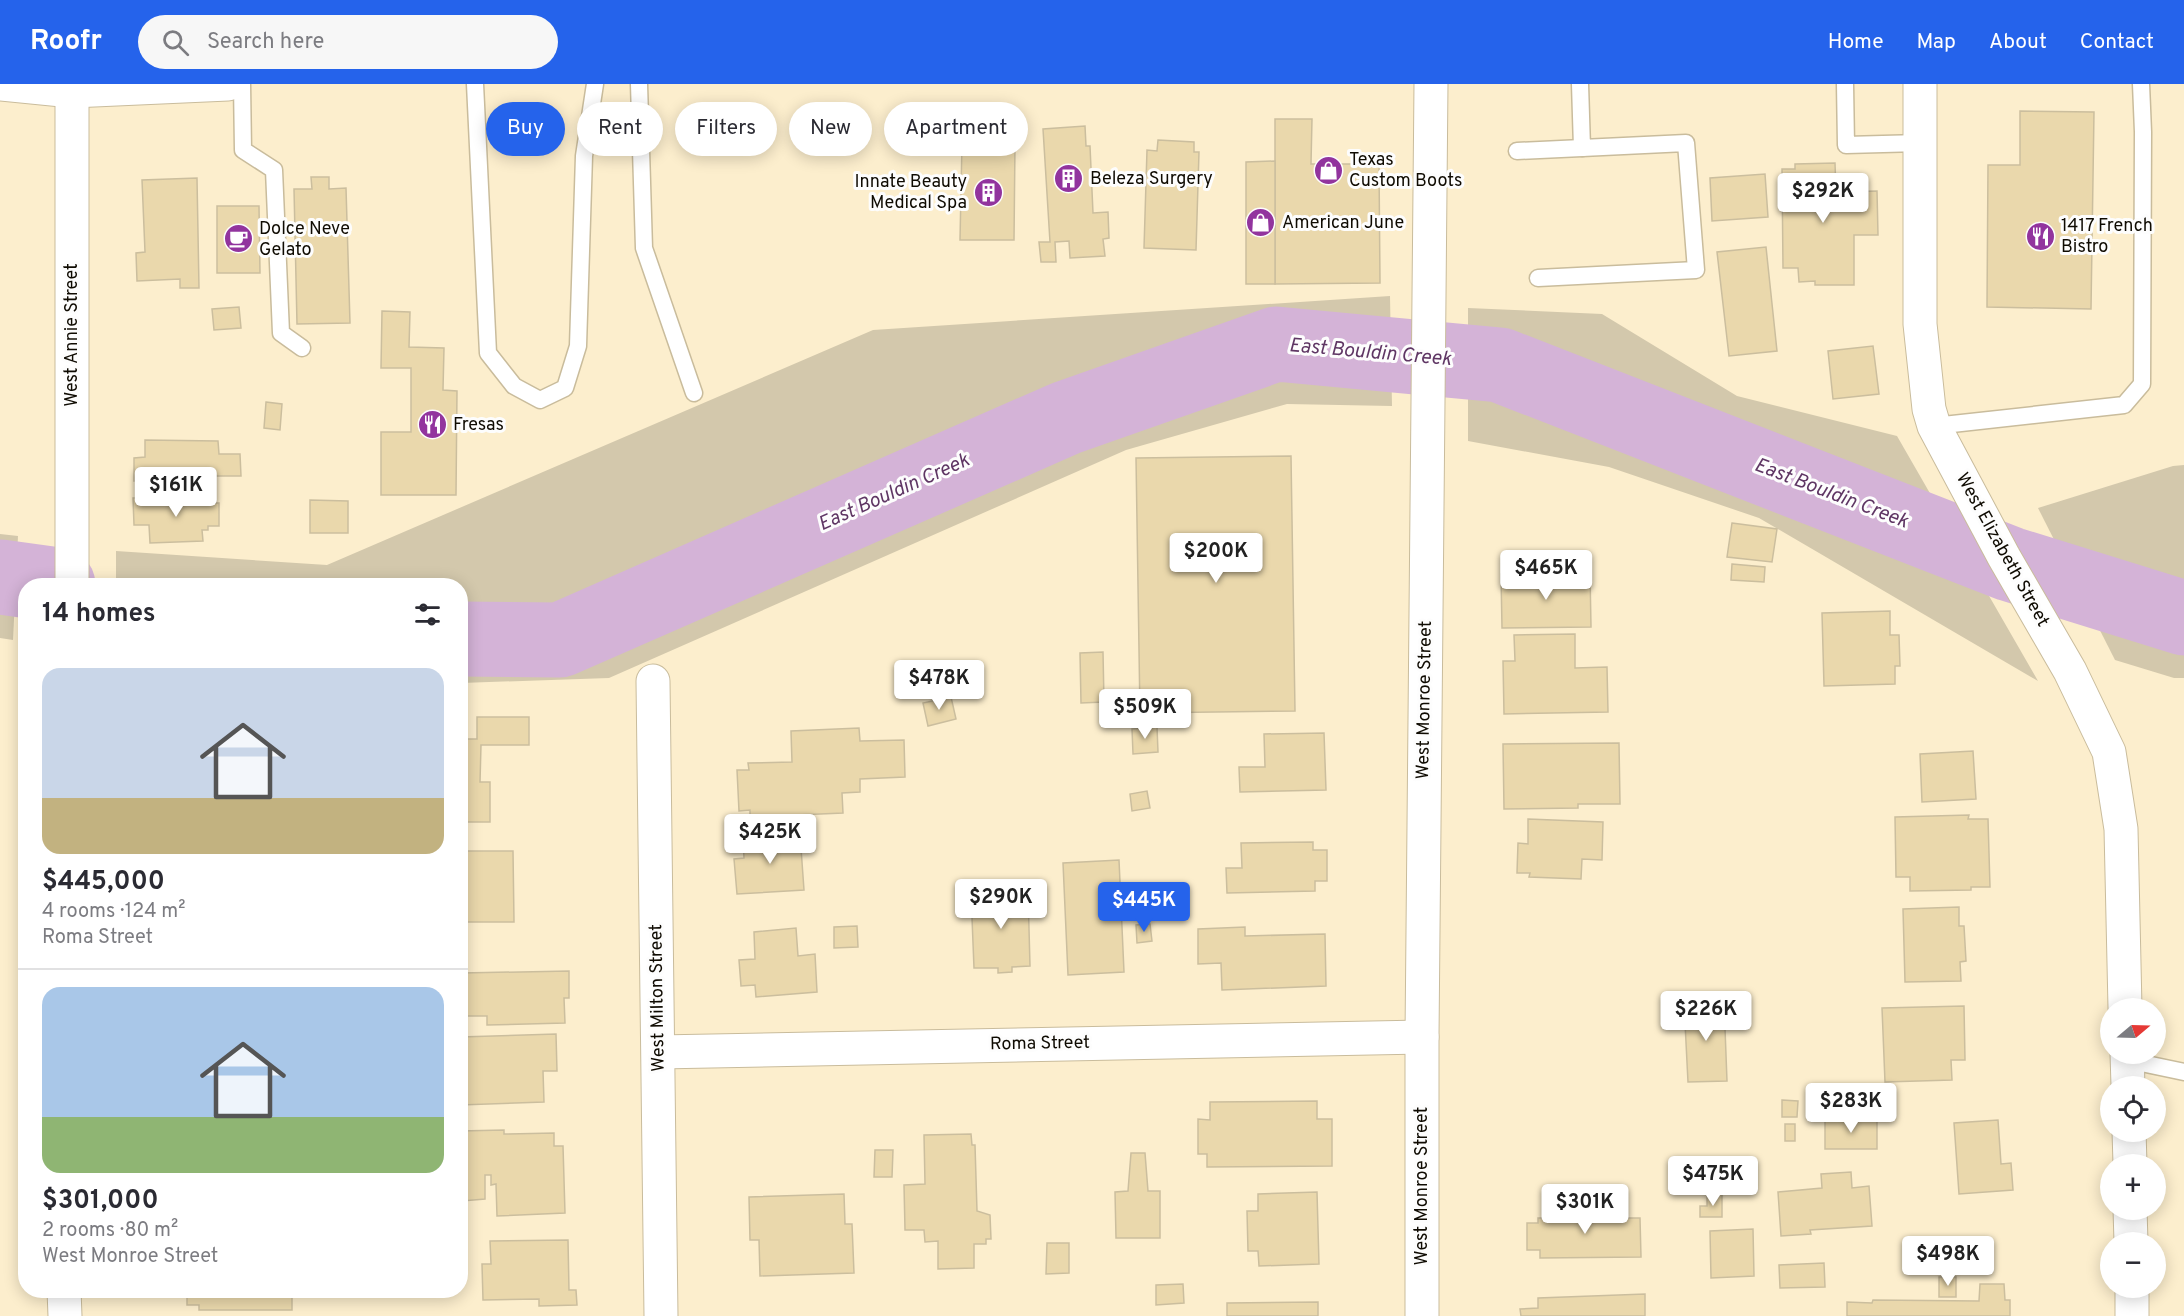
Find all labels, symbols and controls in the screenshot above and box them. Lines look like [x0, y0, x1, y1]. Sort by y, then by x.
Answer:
search box [138, 15, 558, 69]
text: Roofr [30, 24, 102, 60]
icon: search [159, 26, 192, 59]
text: Search here [207, 29, 324, 56]
text: Home [1828, 29, 1884, 56]
text: Map [1917, 29, 1956, 56]
text: About [1989, 29, 2047, 56]
text: Contact [2080, 29, 2154, 56]
chip: Buy [486, 102, 565, 156]
chip: Rent [577, 102, 663, 156]
chip: Filters [675, 102, 777, 156]
chip: New [789, 102, 872, 156]
chip: Apartment [884, 102, 1028, 156]
place label: Texas Custom Boots [1349, 149, 1462, 193]
shop icon: Texas Custom Boots [1312, 154, 1344, 186]
building icon: Beleza Surgery [1053, 163, 1085, 195]
place label: Beleza Surgery [1090, 168, 1213, 191]
place label: Innate Beauty Medical Spa [854, 171, 967, 215]
pin: $292K [1781, 173, 1865, 224]
building icon: Innate Beauty Medical Spa [972, 176, 1004, 208]
text: $292K [1792, 179, 1854, 205]
shop icon: American June [1245, 207, 1277, 239]
place label: American June [1282, 212, 1404, 235]
place label: 1417 French Bistro [2061, 215, 2153, 259]
place label: Dolce Neve Gelato [259, 218, 350, 262]
restaurant icon: 1417 French Bistro [2024, 220, 2056, 252]
cafe icon: Dolce Neve Gelato [222, 223, 254, 255]
street label: West Annie Street [61, 263, 84, 407]
water label: East Bouldin Creek [1288, 333, 1453, 373]
restaurant icon: Fresas [416, 409, 448, 441]
place label: Fresas [453, 414, 504, 437]
water label: East Bouldin Creek [814, 448, 975, 538]
water label: East Bouldin Creek [1750, 453, 1913, 536]
pin: $161K [134, 467, 218, 518]
street label: West Elizabeth Street [1950, 469, 2054, 631]
text: $161K [149, 473, 203, 499]
pin: $200K [1174, 533, 1258, 584]
text: $200K [1184, 539, 1248, 565]
pin: $465K [1504, 550, 1588, 601]
text: $465K [1514, 556, 1578, 582]
text: 14 homes [42, 598, 156, 631]
icon: filters [411, 598, 444, 631]
street label: West Monroe Street [1412, 620, 1438, 780]
pin: $478K [897, 660, 981, 711]
text: $478K [908, 666, 970, 692]
pin: $509K [1103, 689, 1187, 740]
text: $509K [1113, 695, 1177, 721]
icon: home [189, 707, 297, 815]
pin: $425K [728, 814, 812, 865]
text: $425K [738, 820, 802, 846]
text: $445,000 [42, 866, 165, 899]
pin: $290K [959, 879, 1043, 930]
pin: $445K [1102, 882, 1186, 933]
text: $290K [969, 885, 1033, 911]
text: $445K [1112, 888, 1176, 914]
text: 4 rooms · 124 m² [42, 899, 185, 925]
street label: West Milton Street [645, 924, 671, 1072]
text: Roma Street [42, 925, 153, 951]
pin: $226K [1664, 991, 1748, 1042]
text: $226K [1675, 997, 1737, 1023]
north arrow [2100, 998, 2166, 1064]
map controls [2100, 998, 2166, 1298]
icon: home [189, 1026, 297, 1134]
street label: Roma Street [990, 1032, 1090, 1056]
button: locate [2100, 1076, 2166, 1142]
pin: $283K [1809, 1083, 1893, 1134]
text: $283K [1820, 1089, 1882, 1115]
street label: West Monroe Street [1411, 1107, 1434, 1265]
button: + [2100, 1154, 2166, 1220]
pin: $475K [1671, 1156, 1755, 1207]
text: $475K [1682, 1162, 1744, 1188]
pin: $301K [1543, 1184, 1627, 1235]
text: $301,000 [42, 1185, 159, 1218]
text: $301K [1555, 1190, 1615, 1216]
text: 2 rooms · 80 m² [42, 1218, 178, 1244]
button: − [2100, 1232, 2166, 1298]
pin: $498K [1906, 1236, 1990, 1287]
text: $498K [1916, 1242, 1980, 1268]
text: West Monroe Street [42, 1244, 218, 1270]

